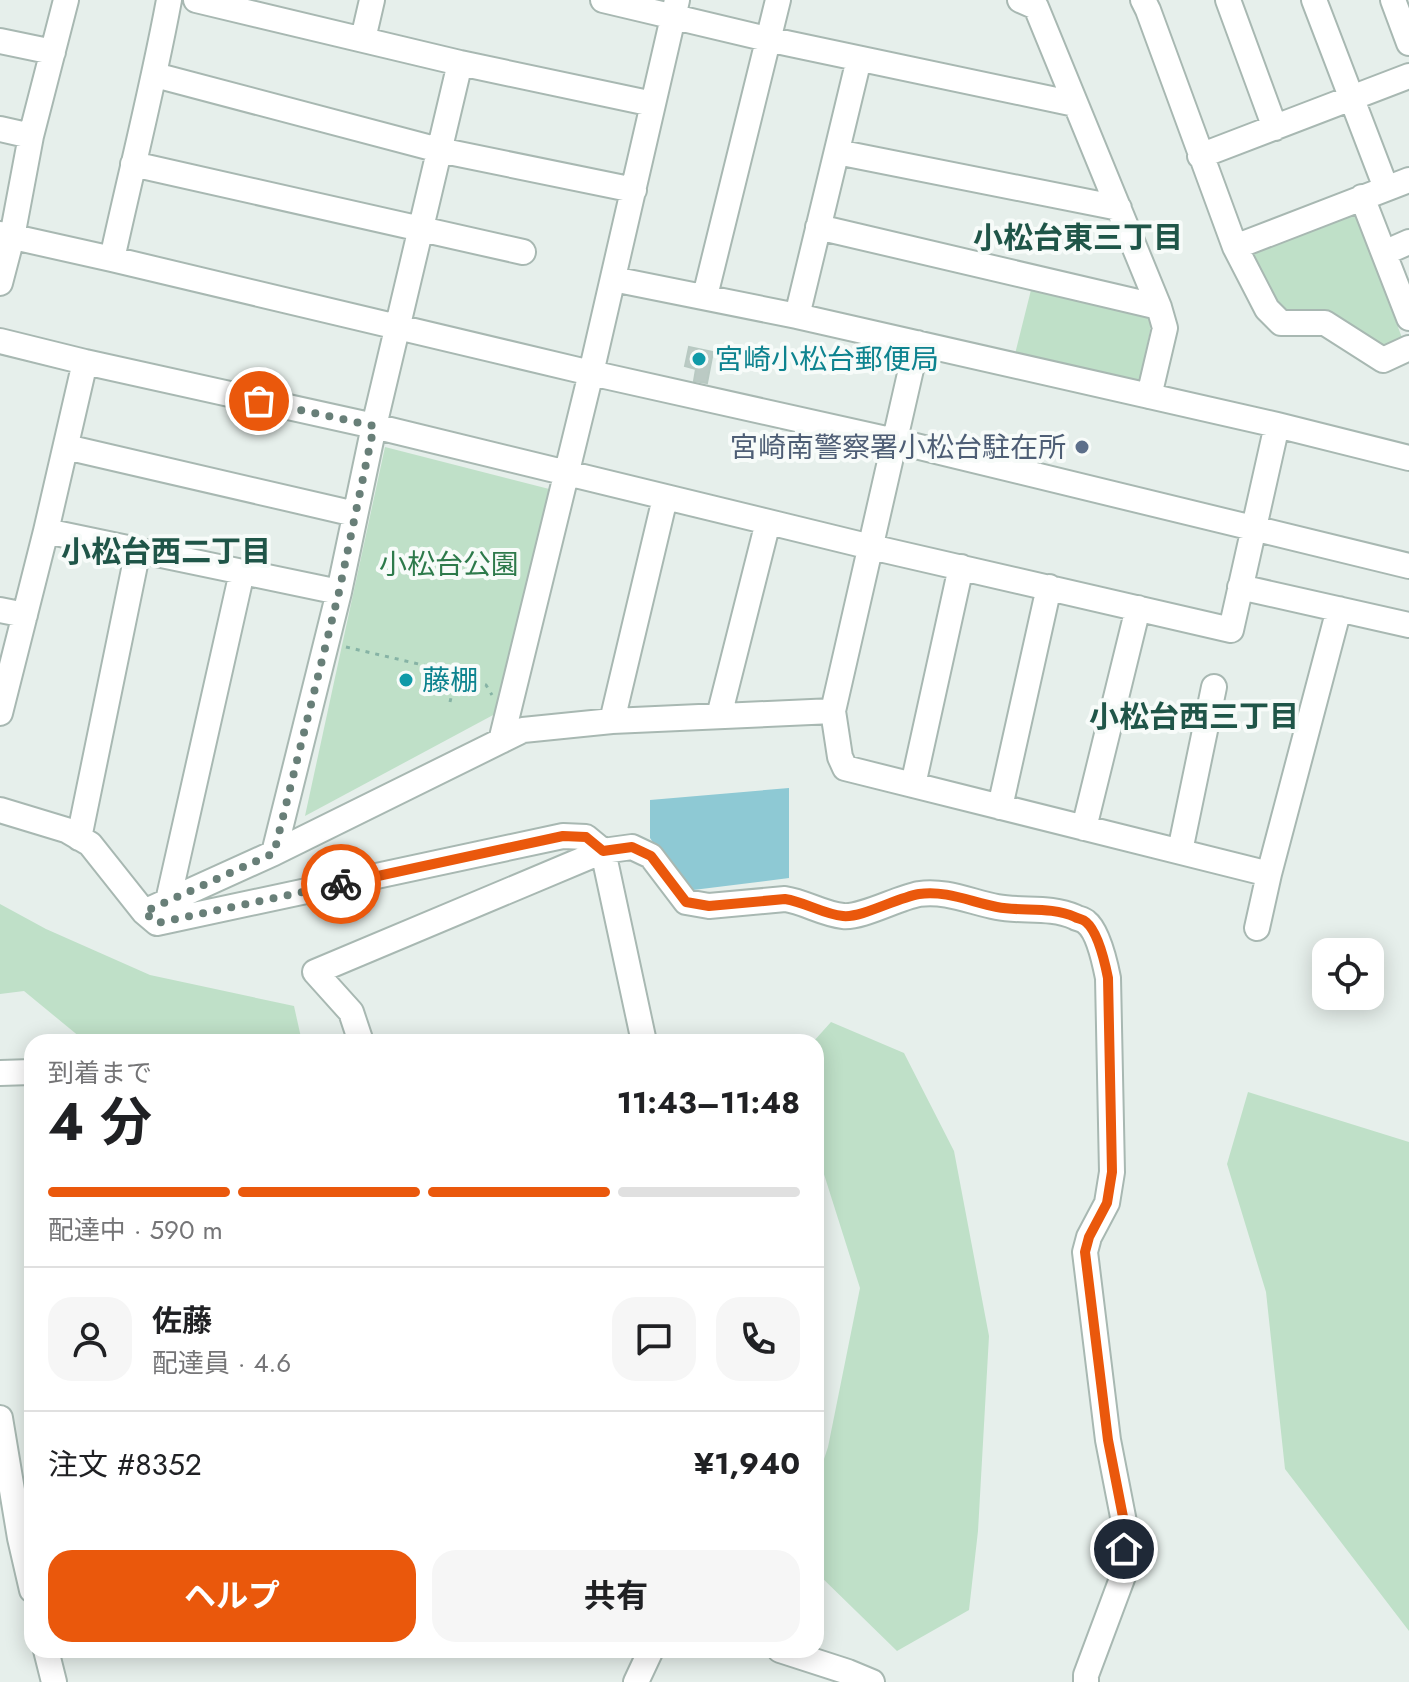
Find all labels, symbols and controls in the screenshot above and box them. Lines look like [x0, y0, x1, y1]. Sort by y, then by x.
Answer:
district label: 小松台東三丁目 [973, 216, 1183, 259]
place label: 宮崎小松台郵便局 [715, 339, 939, 380]
marker: 宮崎小松台郵便局 [690, 350, 708, 368]
pin [225, 367, 293, 435]
icon: bag [237, 379, 281, 423]
place label: 宮崎南警察署小松台駐在所 [730, 427, 1066, 468]
marker: 宮崎南警察署小松台駐在所 [1073, 438, 1091, 456]
district label: 小松台西二丁目 [61, 530, 271, 573]
park label: 小松台公園 [379, 544, 519, 585]
place label: 藤棚 [422, 660, 478, 701]
marker: 藤棚 [397, 671, 415, 689]
district label: 小松台西三丁目 [1089, 695, 1299, 738]
courier [301, 844, 381, 924]
icon: bike [319, 862, 363, 906]
map controls [1312, 938, 1384, 1010]
button: locate [1312, 938, 1384, 1010]
text: 到着まで [48, 1054, 152, 1092]
text: 11:43–11:48 [617, 1081, 800, 1124]
text: 4 分 [48, 1084, 152, 1160]
text: 配達中 · 590 m [48, 1211, 223, 1249]
button: person [48, 1297, 132, 1381]
button: chat [612, 1297, 696, 1381]
button: phone [716, 1297, 800, 1381]
text: 佐藤 [152, 1299, 212, 1342]
text: 配達員 · 4.6 [152, 1344, 291, 1382]
text: ¥1,940 [694, 1442, 800, 1485]
text: 注文 #8352 [48, 1443, 202, 1486]
pin [1090, 1515, 1158, 1583]
icon: home [1102, 1527, 1146, 1571]
button: ヘルプ [48, 1550, 416, 1642]
button: 共有 [432, 1550, 800, 1642]

